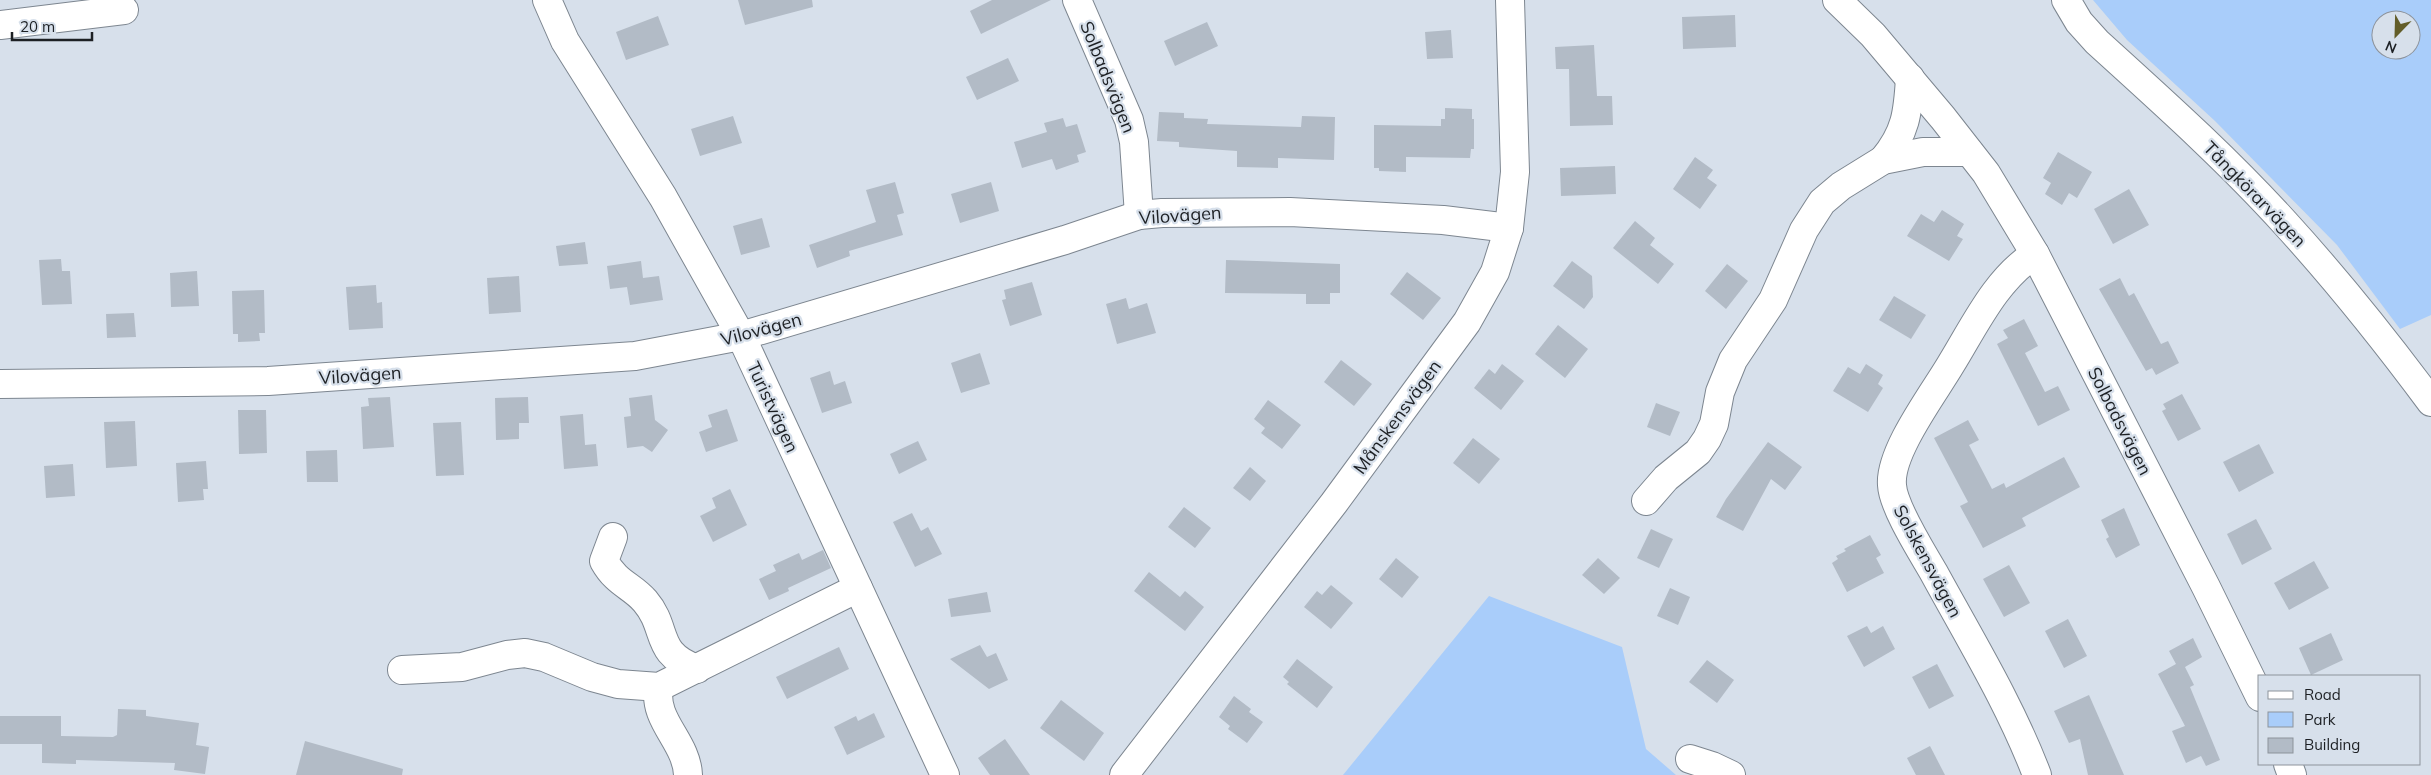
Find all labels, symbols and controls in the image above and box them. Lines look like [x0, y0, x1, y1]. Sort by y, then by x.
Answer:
scale bar [12, 10, 92, 42]
north arrow [2371, 10, 2421, 60]
text: 20 m [20, 17, 55, 36]
street label: Solbadsvägen [1075, 18, 1141, 136]
text: N [2383, 37, 2399, 57]
street label: Tångkörarvägen [2199, 136, 2311, 252]
street label: Vilovägen [1138, 201, 1222, 229]
street label: Vilovägen [718, 307, 804, 351]
street label: Månskensvägen [1348, 355, 1446, 479]
street label: Turistvägen [742, 358, 804, 456]
street label: Vilovägen [318, 361, 402, 389]
street label: Solbadsvägen [2083, 363, 2157, 479]
street label: Solskensvägen [1889, 501, 1967, 621]
legend [2258, 675, 2421, 765]
text: Road [2304, 685, 2341, 704]
text: Park [2304, 710, 2336, 729]
text: Building [2304, 735, 2360, 754]

